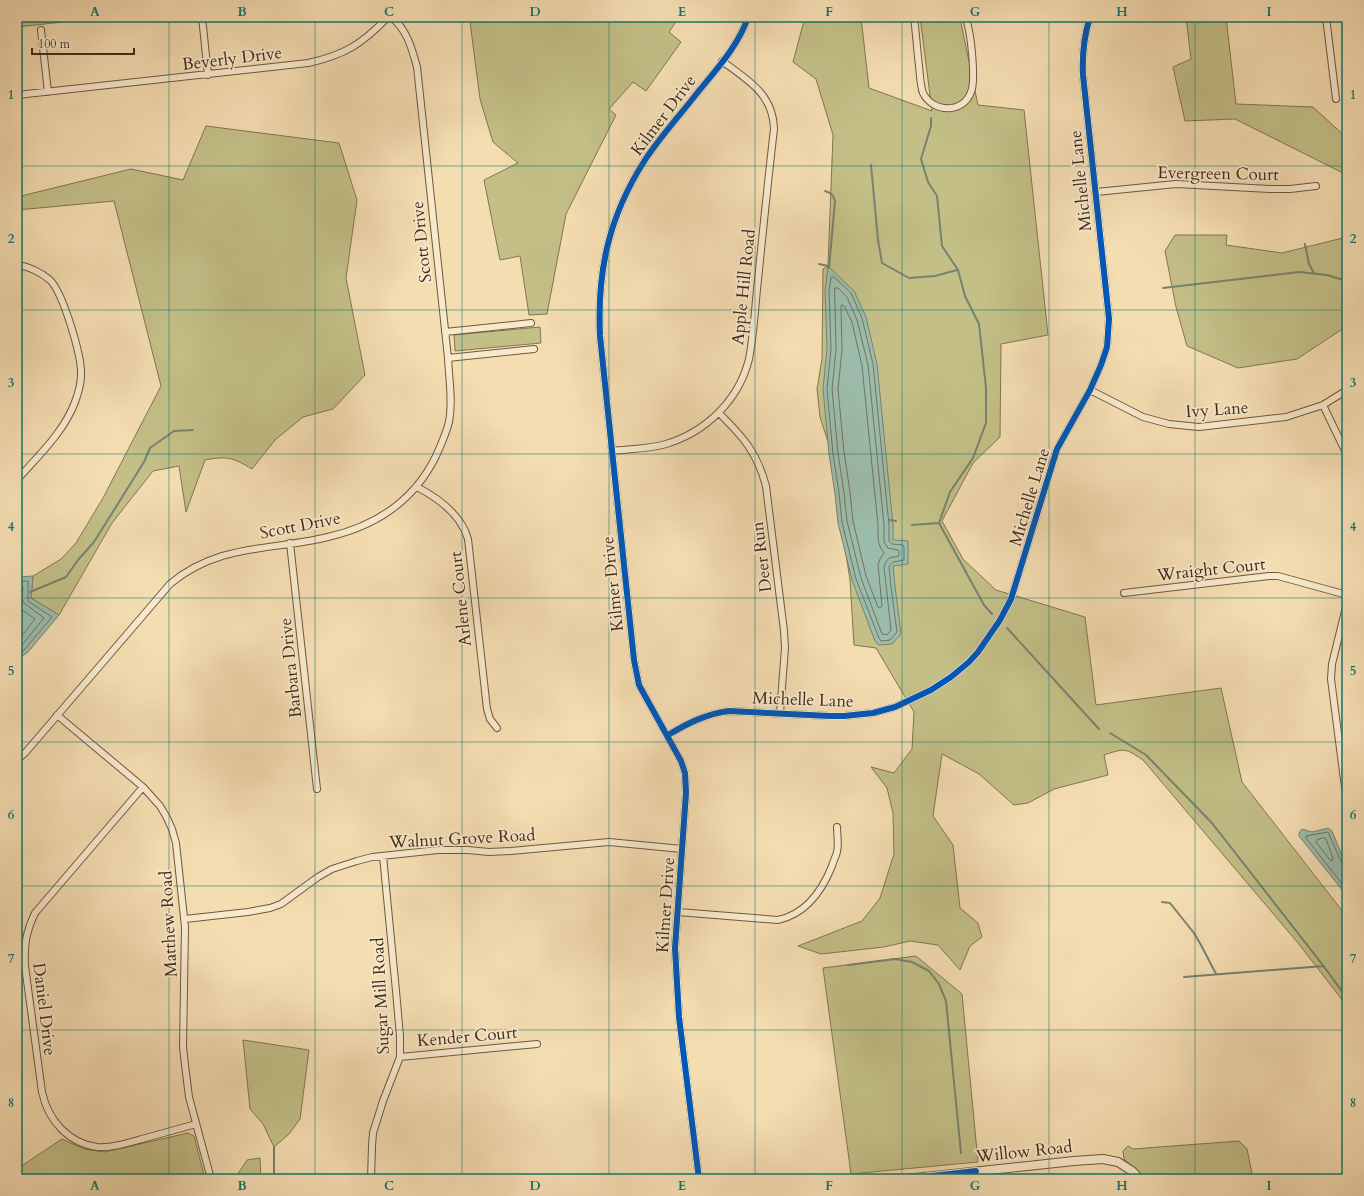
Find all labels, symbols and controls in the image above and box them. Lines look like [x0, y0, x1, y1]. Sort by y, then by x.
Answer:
text: A [90, 3, 100, 21]
text: B [237, 3, 247, 21]
text: C [384, 3, 394, 21]
text: D [529, 3, 541, 21]
text: E [678, 3, 686, 21]
text: F [825, 3, 833, 21]
text: G [970, 3, 981, 21]
text: H [1116, 3, 1128, 21]
text: I [1266, 3, 1272, 21]
scale bar [32, 30, 134, 56]
text: 100 m [38, 36, 71, 52]
street label: Beverly Drive [181, 41, 283, 76]
street label: Kilmer Drive [625, 70, 701, 160]
text: 1 [8, 86, 14, 104]
text: 1 [1350, 86, 1356, 104]
street label: Michelle Lane [1064, 129, 1097, 233]
street label: Evergreen Court [1157, 161, 1280, 186]
street label: Scott Drive [406, 200, 437, 284]
street label: Apple Hill Road [726, 228, 761, 346]
text: 2 [8, 230, 15, 248]
text: 2 [1350, 230, 1357, 248]
text: 3 [8, 374, 15, 392]
text: 3 [1350, 374, 1357, 392]
street label: Ivy Lane [1185, 396, 1249, 423]
street label: Michelle Lane [1004, 445, 1055, 549]
street label: Scott Drive [258, 506, 342, 545]
text: 4 [8, 518, 15, 536]
text: 4 [1350, 518, 1357, 536]
street label: Deer Run [746, 520, 777, 593]
street label: Kilmer Drive [596, 535, 629, 633]
street label: Arlene Court [444, 550, 477, 648]
street label: Wraight Court [1155, 552, 1267, 587]
street label: Barbara Drive [274, 617, 307, 719]
text: 5 [8, 662, 14, 680]
text: 5 [1350, 662, 1356, 680]
street label: Michelle Lane [752, 686, 854, 713]
text: 6 [8, 806, 15, 824]
text: 6 [1350, 806, 1357, 824]
street label: Walnut Grove Road [387, 823, 536, 854]
street label: Kilmer Drive [651, 856, 680, 954]
street label: Matthew Road [154, 870, 183, 978]
street label: Sugar Mill Road [366, 937, 395, 1055]
text: 7 [8, 950, 15, 968]
text: 7 [1350, 950, 1357, 968]
street label: Daniel Drive [27, 961, 62, 1057]
street label: Kender Court [416, 1021, 519, 1052]
text: 8 [8, 1094, 14, 1112]
text: 8 [1350, 1094, 1356, 1112]
street label: Willow Road [974, 1135, 1073, 1168]
text: A [90, 1177, 100, 1195]
text: B [237, 1177, 247, 1195]
text: C [384, 1177, 394, 1195]
text: D [529, 1177, 541, 1195]
text: E [678, 1177, 686, 1195]
text: F [825, 1177, 833, 1195]
text: G [970, 1177, 981, 1195]
text: H [1116, 1177, 1128, 1195]
text: I [1266, 1177, 1272, 1195]

